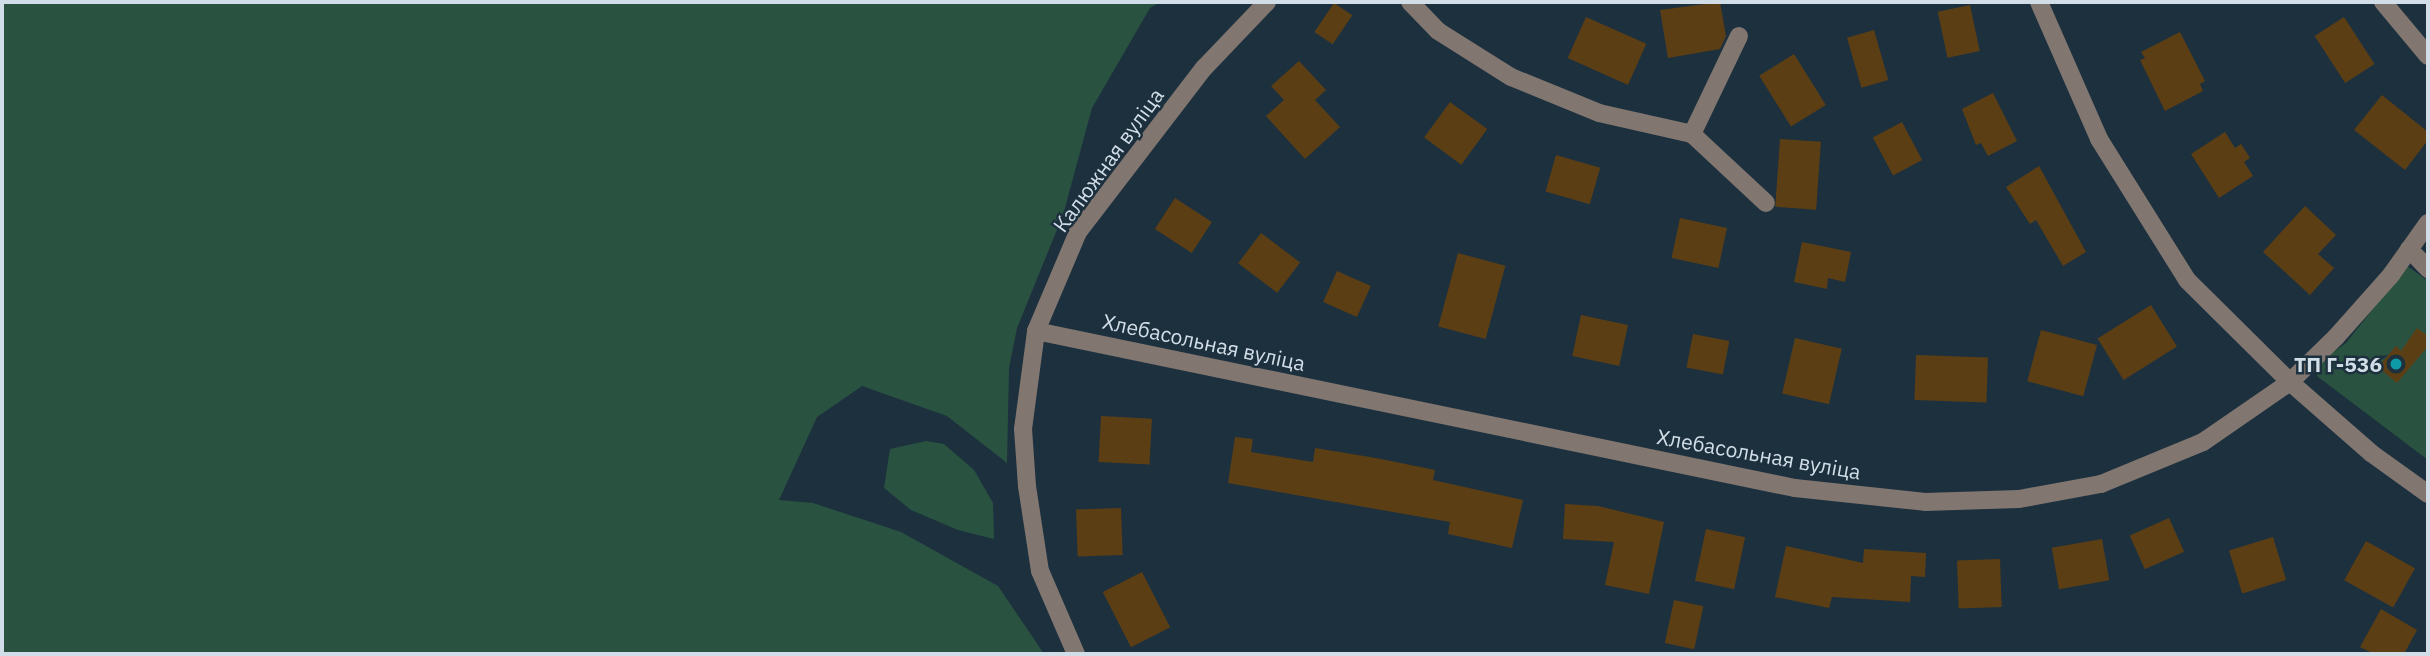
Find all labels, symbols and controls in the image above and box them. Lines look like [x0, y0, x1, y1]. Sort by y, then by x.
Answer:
street label: Калюжная вуліца [1047, 83, 1169, 237]
street label: Хлебасольная вуліца [1100, 308, 1308, 376]
place label: ТП Г-536 [2294, 351, 2382, 377]
marker: ТП Г-536 [2388, 356, 2404, 372]
street label: Хлебасольная вуліца [1655, 424, 1863, 484]

